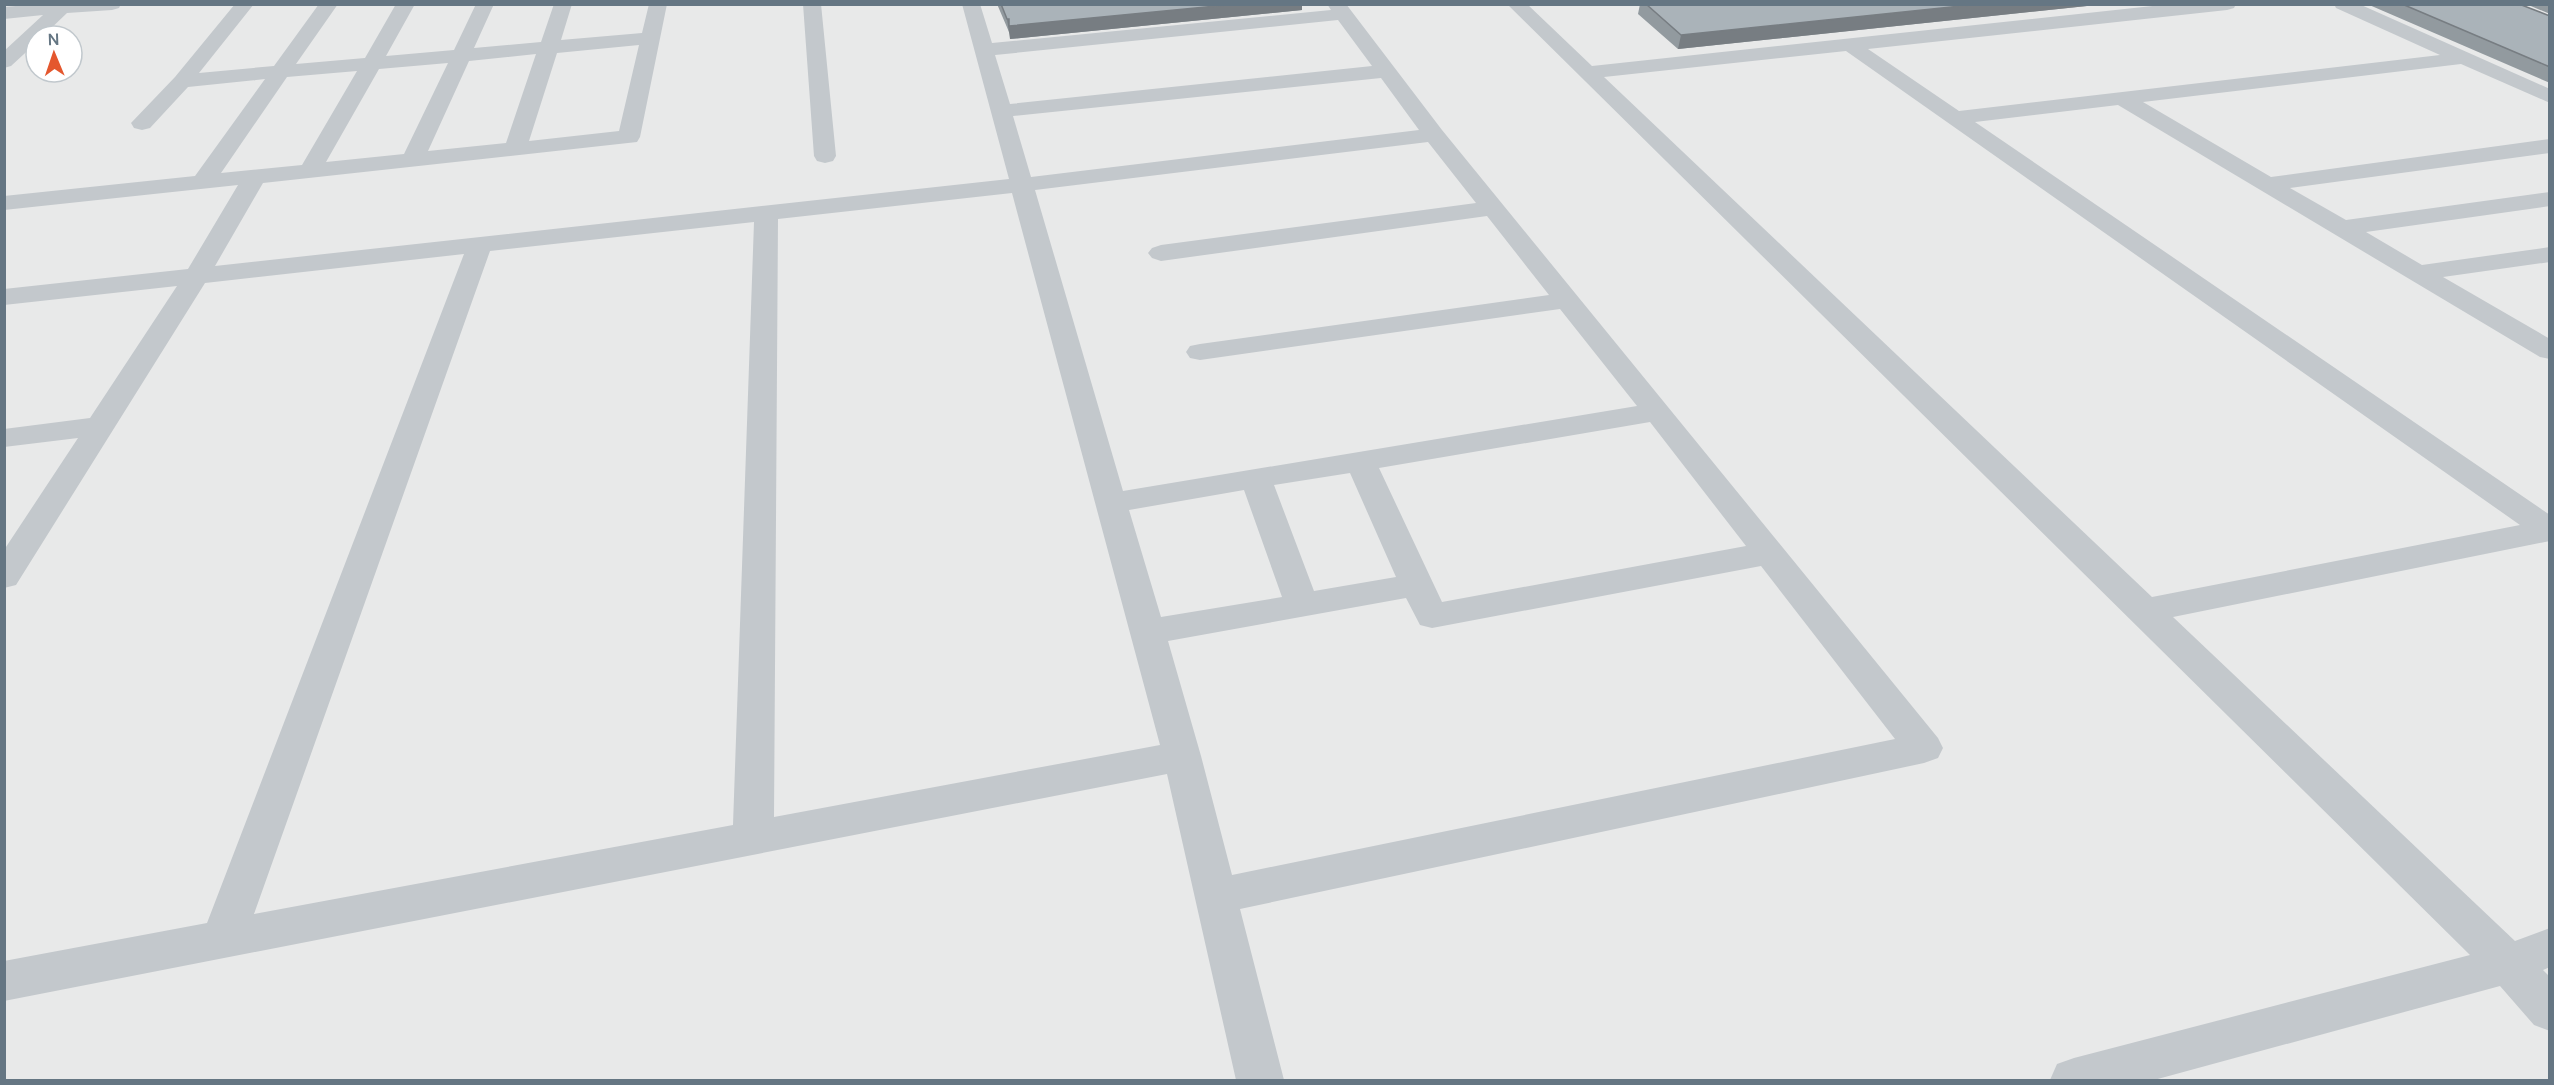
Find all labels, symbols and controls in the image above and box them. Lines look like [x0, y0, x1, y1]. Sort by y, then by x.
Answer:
north arrow [24, 24, 84, 84]
text: N [47, 28, 60, 50]

